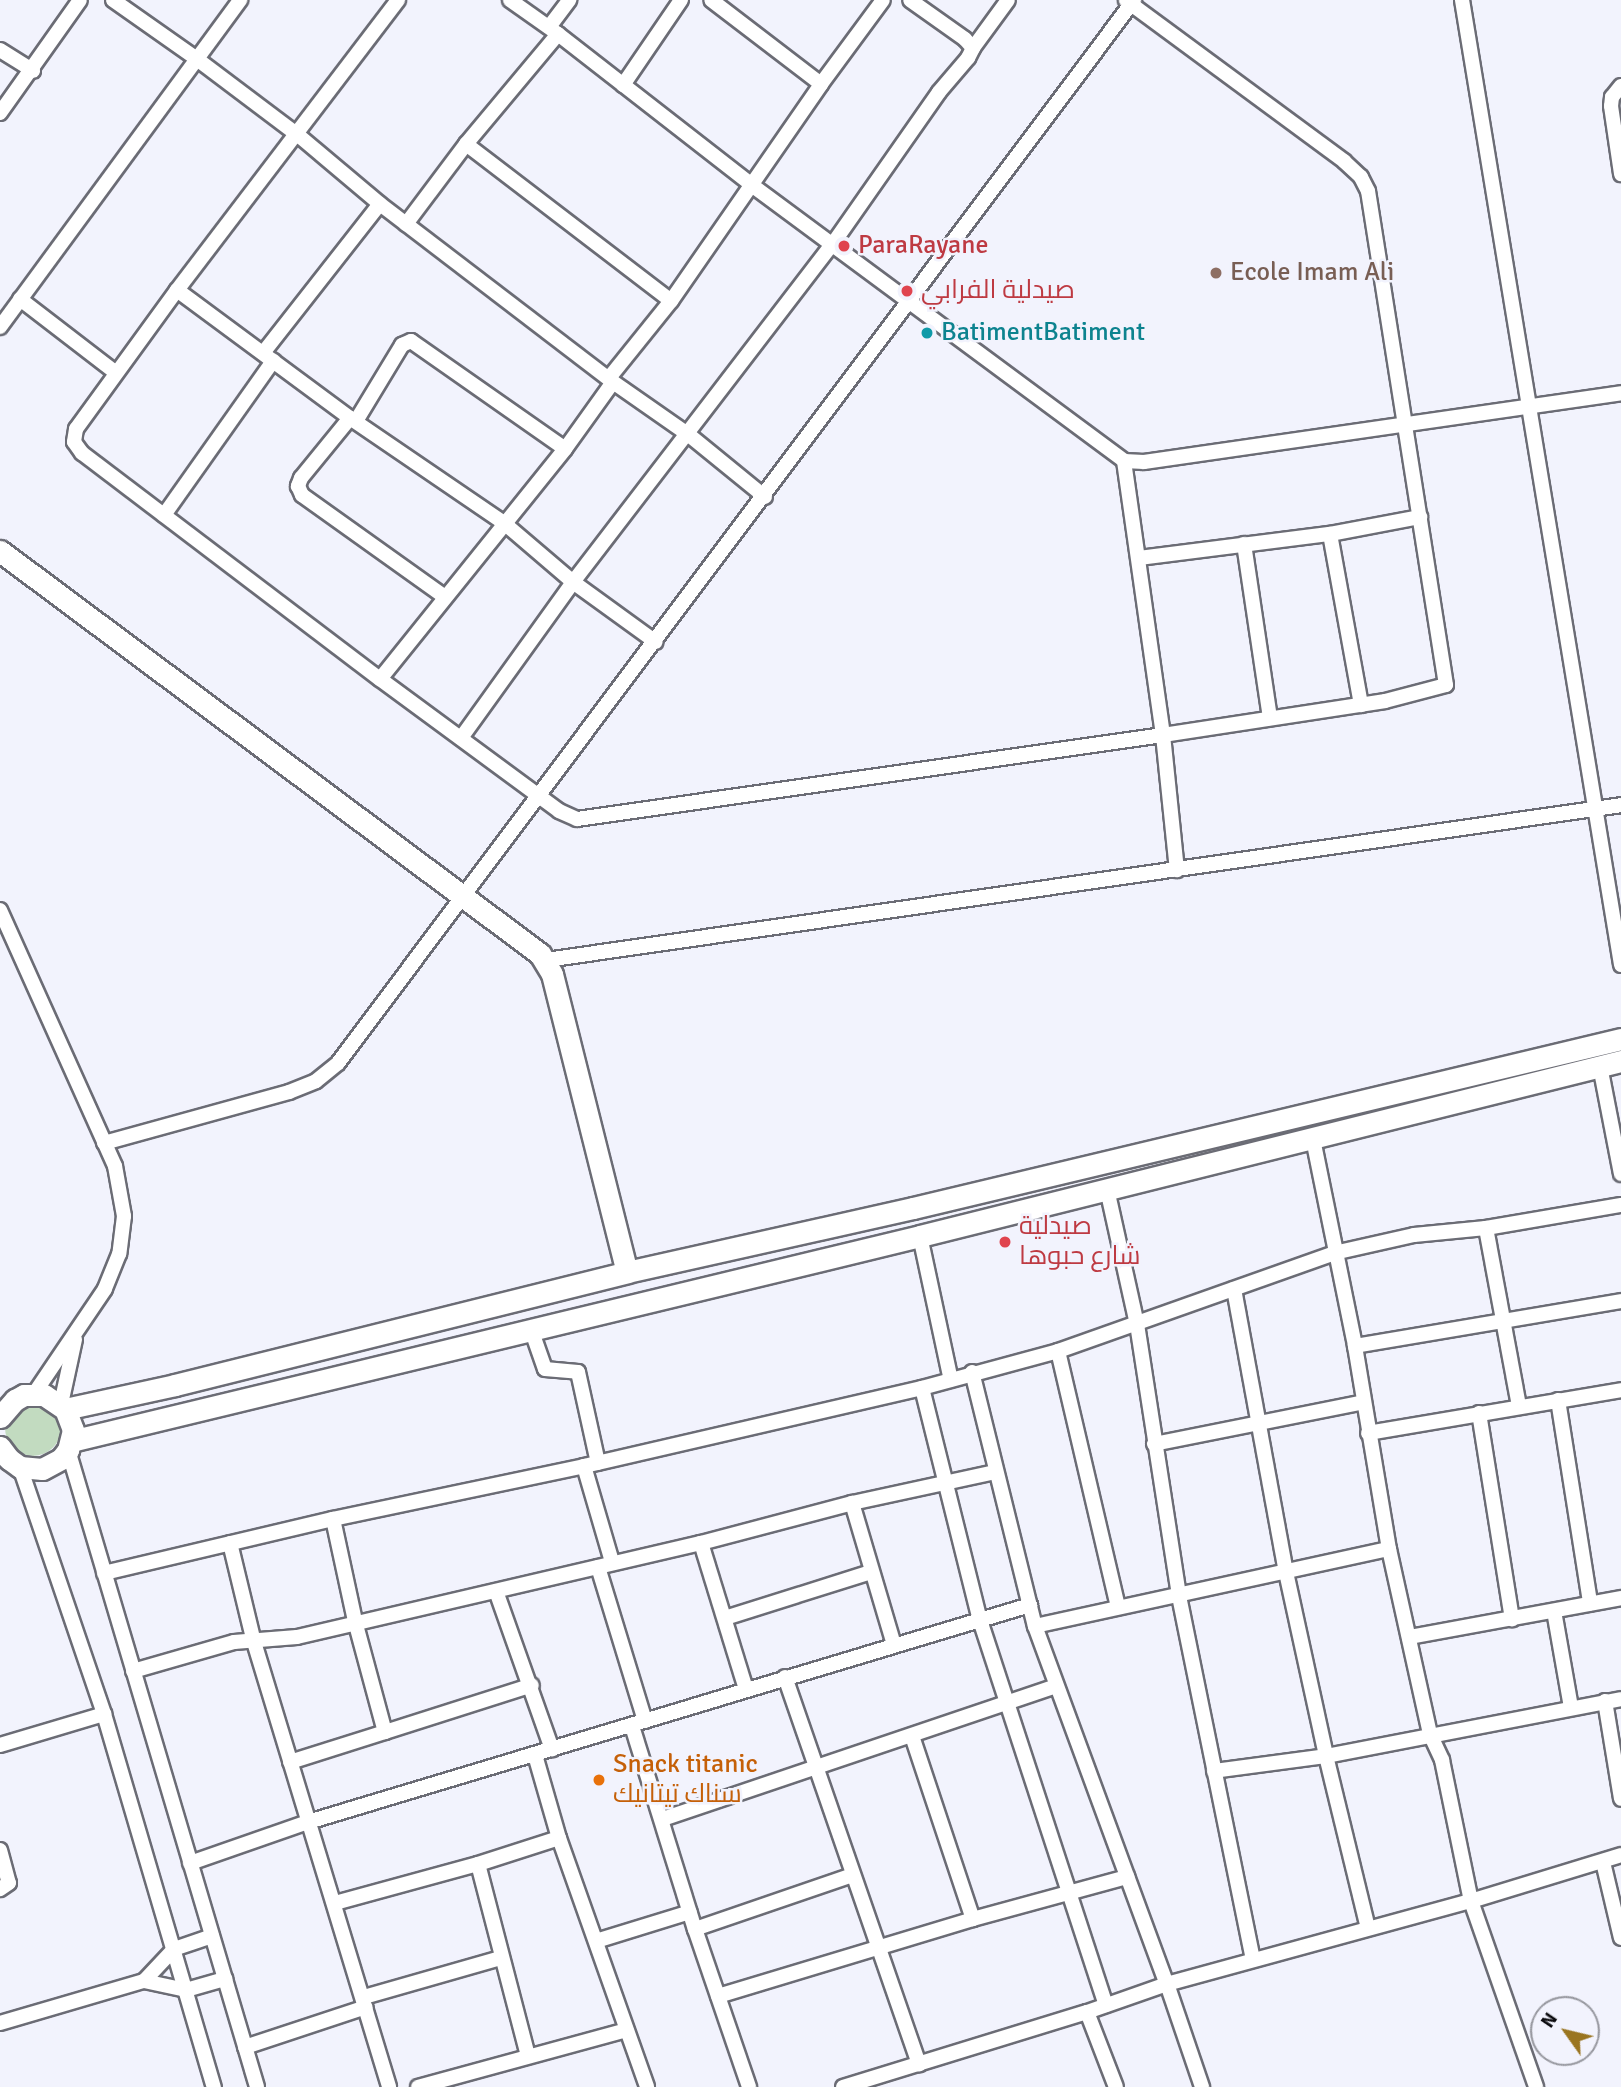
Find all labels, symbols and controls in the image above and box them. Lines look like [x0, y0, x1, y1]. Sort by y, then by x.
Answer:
place label: ParaRayane [858, 230, 988, 262]
marker: ParaRayane [836, 238, 852, 254]
place label: Ecole Imam Ali [1230, 257, 1394, 289]
marker: Ecole Imam Ali [1208, 265, 1224, 281]
place label: صيدلية الفرابي [921, 275, 1075, 307]
marker: صيدلية الفرابي [899, 283, 915, 299]
place label: BatimentBatiment [941, 317, 1145, 349]
marker: BatimentBatiment [919, 325, 935, 341]
place label: صيدلية شارع حبوها [1019, 1211, 1141, 1272]
marker: صيدلية شارع حبوها [997, 1234, 1013, 1250]
place label: Snack titanic سناك تيتانيك [613, 1749, 758, 1810]
marker: Snack titanic سناك تيتانيك [591, 1772, 607, 1788]
north arrow [1530, 1996, 1600, 2066]
text: N [1536, 2008, 1563, 2033]

